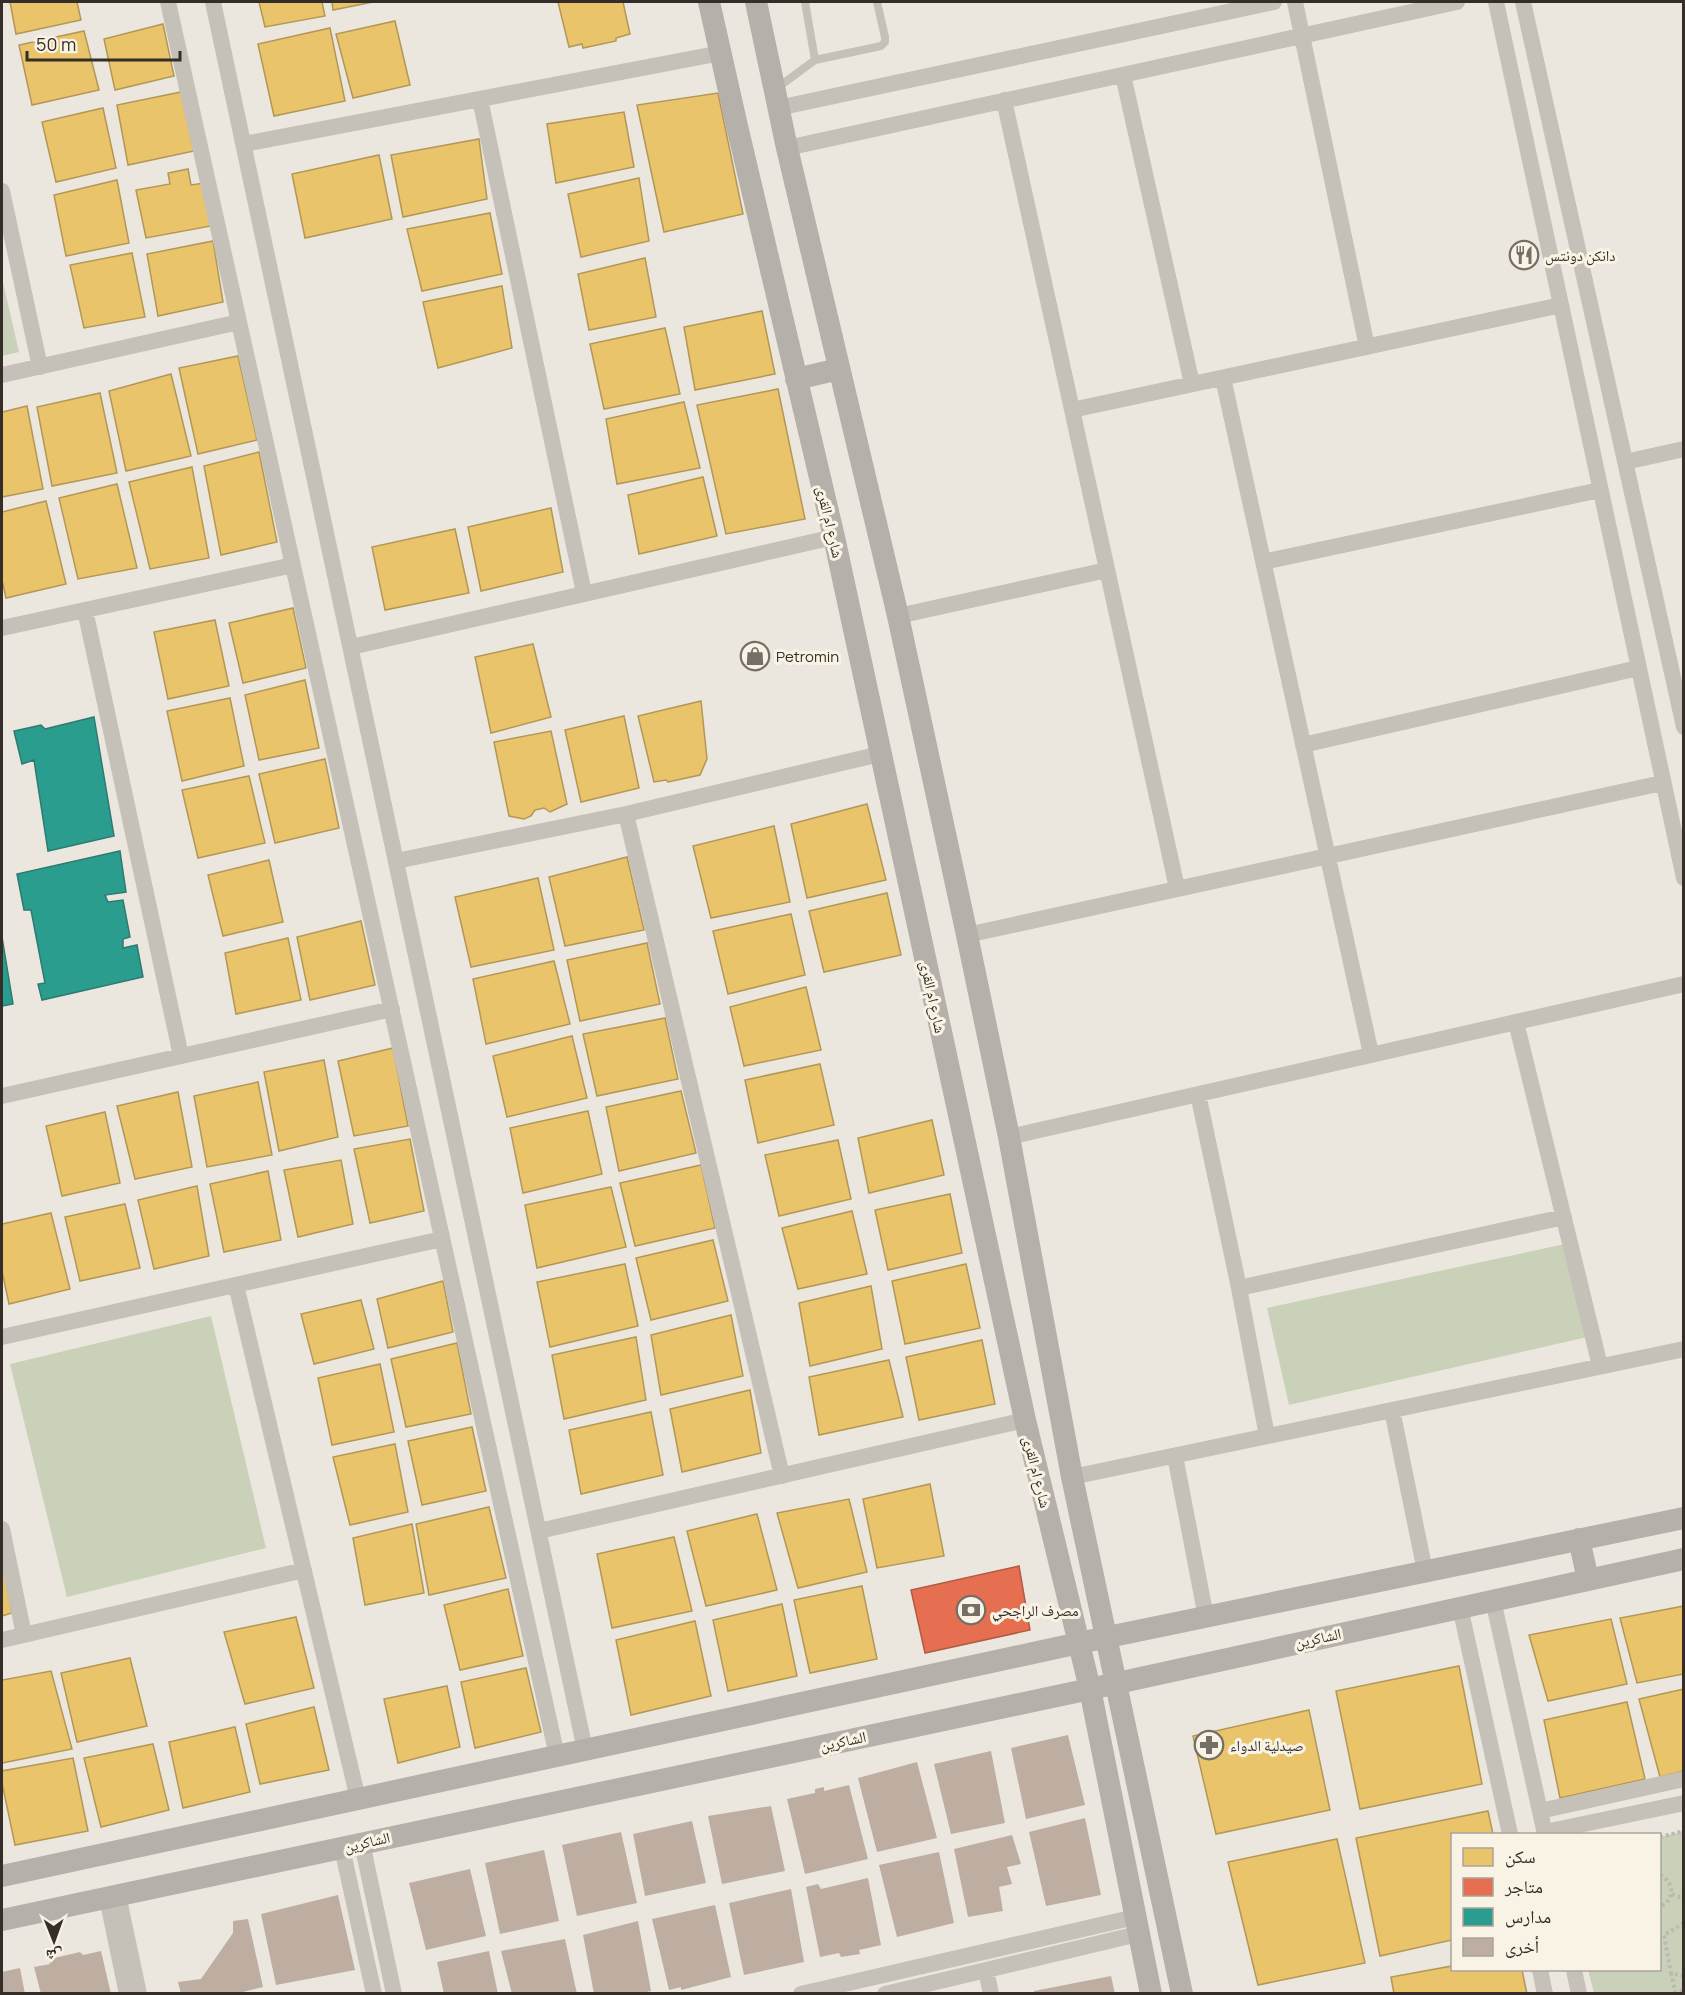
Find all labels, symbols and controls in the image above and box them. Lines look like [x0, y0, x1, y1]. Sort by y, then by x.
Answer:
scale bar [27, 24, 180, 62]
text: 50 m [36, 32, 76, 56]
restaurant icon: دانكن دونتس [1508, 239, 1540, 271]
place label: دانكن دونتس [1545, 245, 1616, 266]
street label: شارع ام القرى [812, 484, 849, 560]
shop icon: Petromin [739, 640, 771, 672]
place label: Petromin [776, 646, 839, 667]
street label: شارع ام القرى [915, 959, 951, 1035]
street label: شارع ام القرى [1018, 1434, 1056, 1510]
bank icon: مصرف الراجحي [955, 1594, 987, 1626]
place label: مصرف الراجحي [992, 1600, 1079, 1622]
street label: الشاكرين [1293, 1623, 1343, 1653]
street label: الشاكرين [818, 1726, 868, 1756]
pharmacy icon: صيدلية الدواء [1193, 1729, 1225, 1761]
place label: صيدلية الدواء [1230, 1735, 1304, 1756]
street label: الشاكرين [342, 1827, 392, 1857]
legend [1451, 1833, 1661, 1971]
text: سكن [1505, 1844, 1536, 1868]
text: متاجر [1504, 1874, 1543, 1898]
text: مدارس [1505, 1904, 1551, 1928]
north arrow [24, 1911, 84, 1971]
text: أخرى [1505, 1934, 1539, 1958]
text: ش [46, 1945, 63, 1967]

